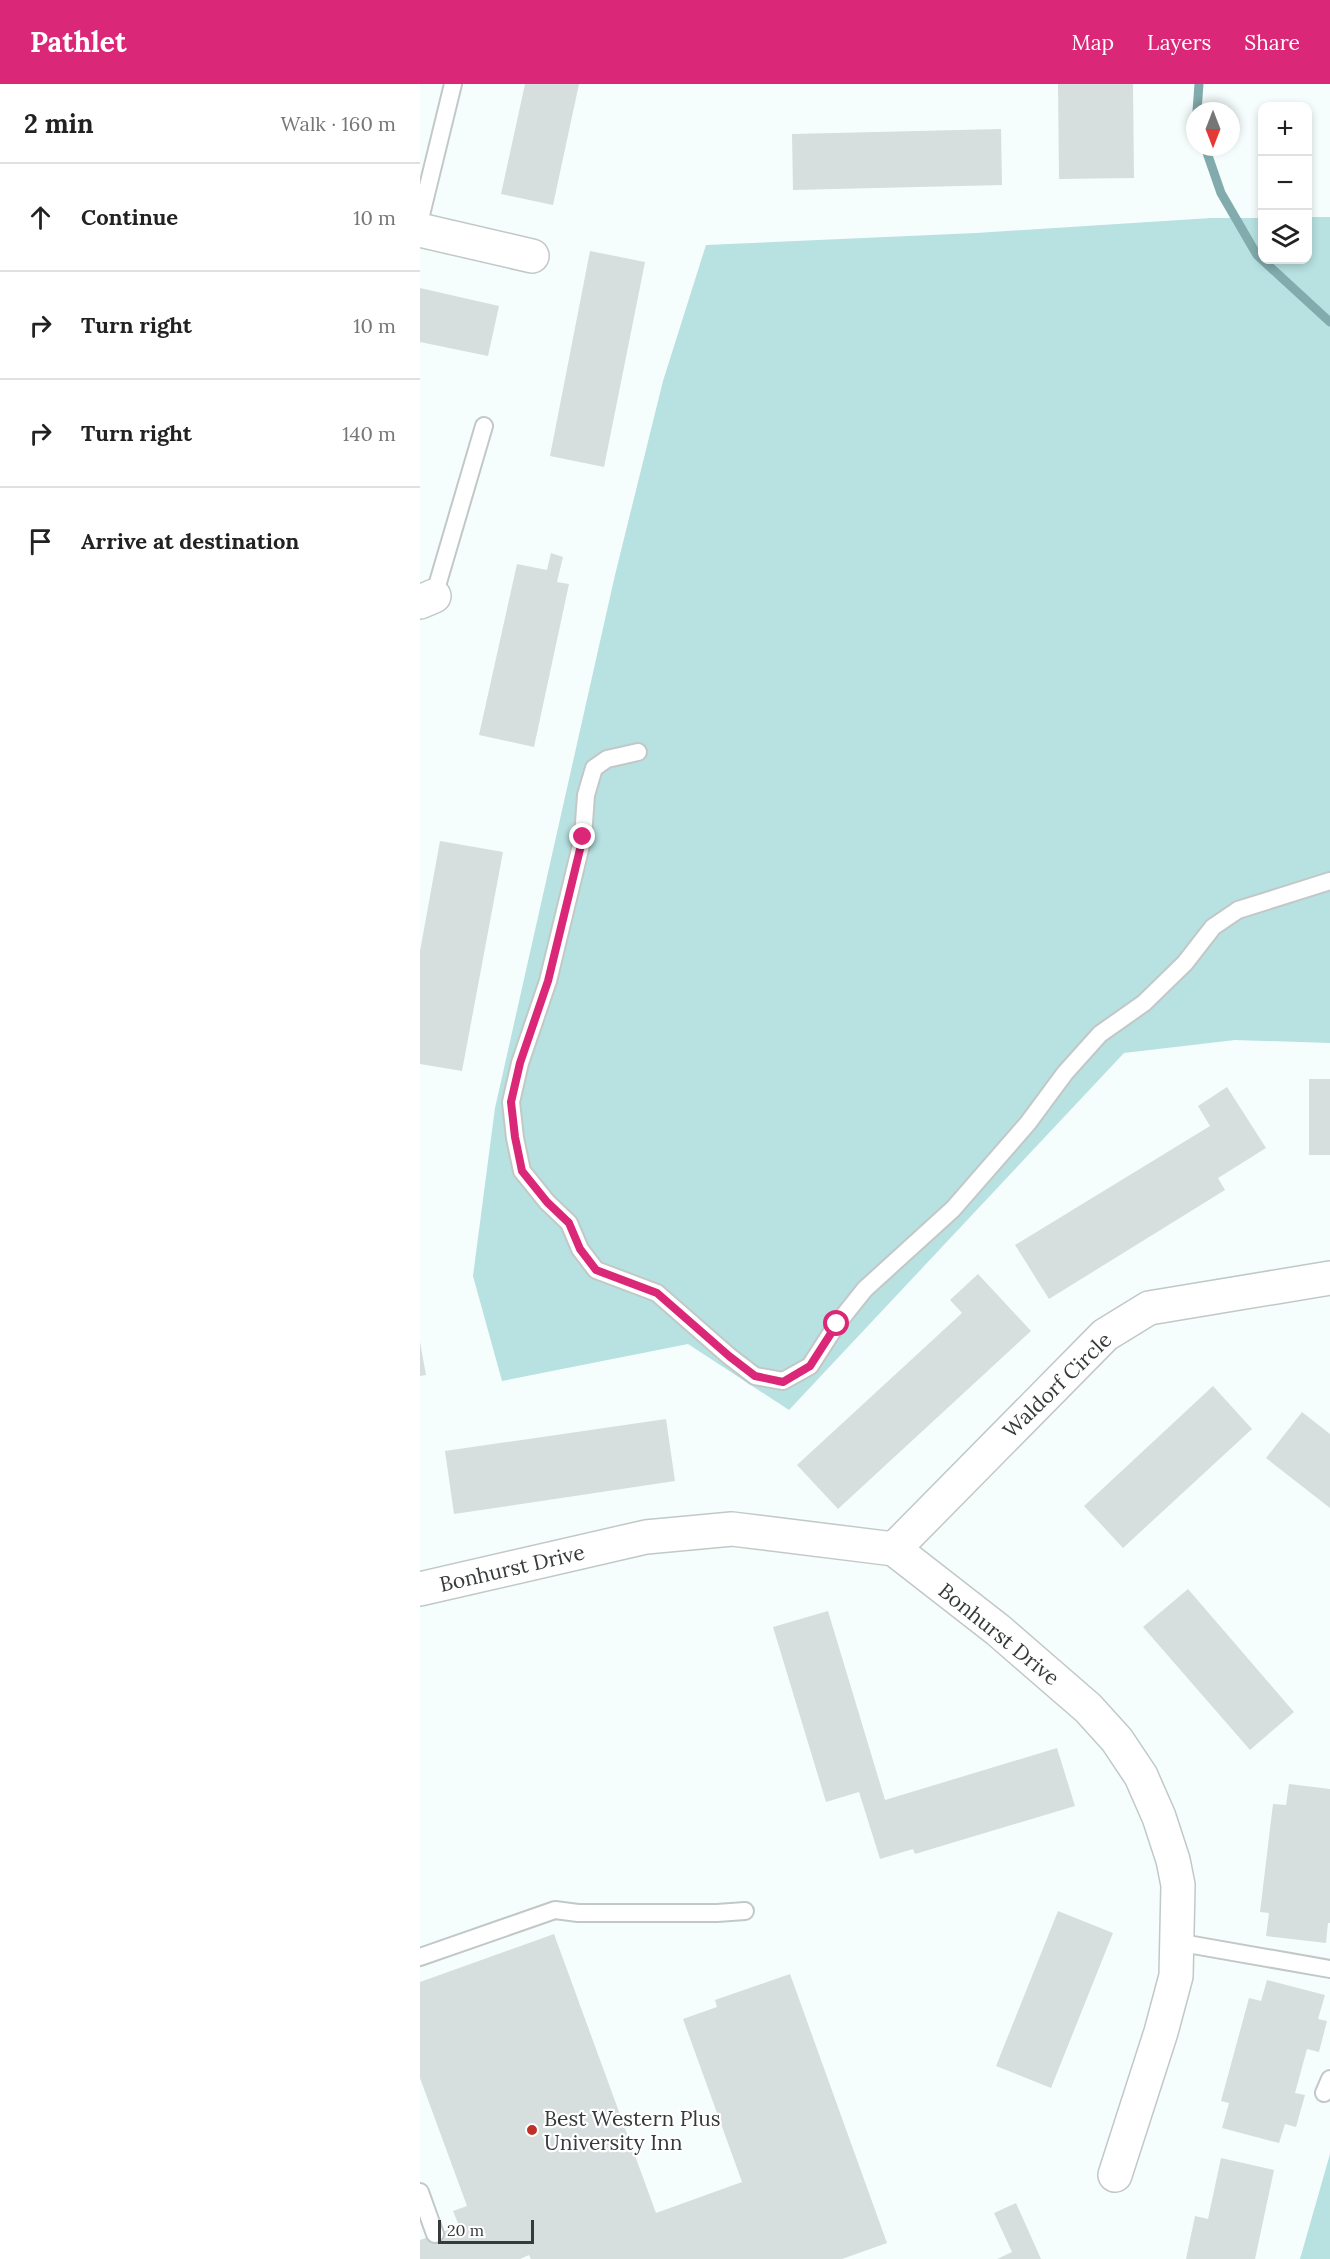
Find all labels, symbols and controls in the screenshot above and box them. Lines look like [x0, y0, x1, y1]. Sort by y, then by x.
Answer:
text: Pathlet [30, 24, 127, 60]
text: Map [1071, 29, 1114, 56]
text: Layers [1147, 29, 1211, 56]
text: Share [1244, 29, 1300, 56]
north arrow [1186, 102, 1240, 156]
map controls [1258, 102, 1312, 264]
button: + [1258, 102, 1312, 156]
text: 2 min [24, 107, 94, 140]
text: Walk · 160 m [280, 111, 396, 136]
button: − [1258, 156, 1312, 210]
icon: ahead [24, 201, 57, 234]
text: Continue [81, 203, 178, 231]
text: 10 m [353, 205, 396, 230]
button: layers [1258, 210, 1312, 264]
icon: right [24, 309, 57, 342]
text: Turn right [81, 311, 192, 339]
text: 10 m [353, 313, 396, 338]
icon: right [24, 417, 57, 450]
text: Turn right [81, 419, 192, 447]
text: 140 m [342, 421, 396, 446]
icon: arrive [24, 525, 57, 558]
text: Arrive at destination [81, 527, 299, 555]
route end [569, 823, 595, 849]
route start [823, 1310, 849, 1336]
street label: Waldorf Circle [997, 1326, 1117, 1444]
street label: Bonhurst Drive [437, 1538, 587, 1598]
street label: Bonhurst Drive [933, 1577, 1065, 1691]
place label: Best Western Plus University Inn [544, 2105, 720, 2156]
marker: Best Western Plus University Inn [525, 2123, 539, 2137]
scale bar [438, 2217, 534, 2244]
text: 20 m [447, 2220, 484, 2240]

